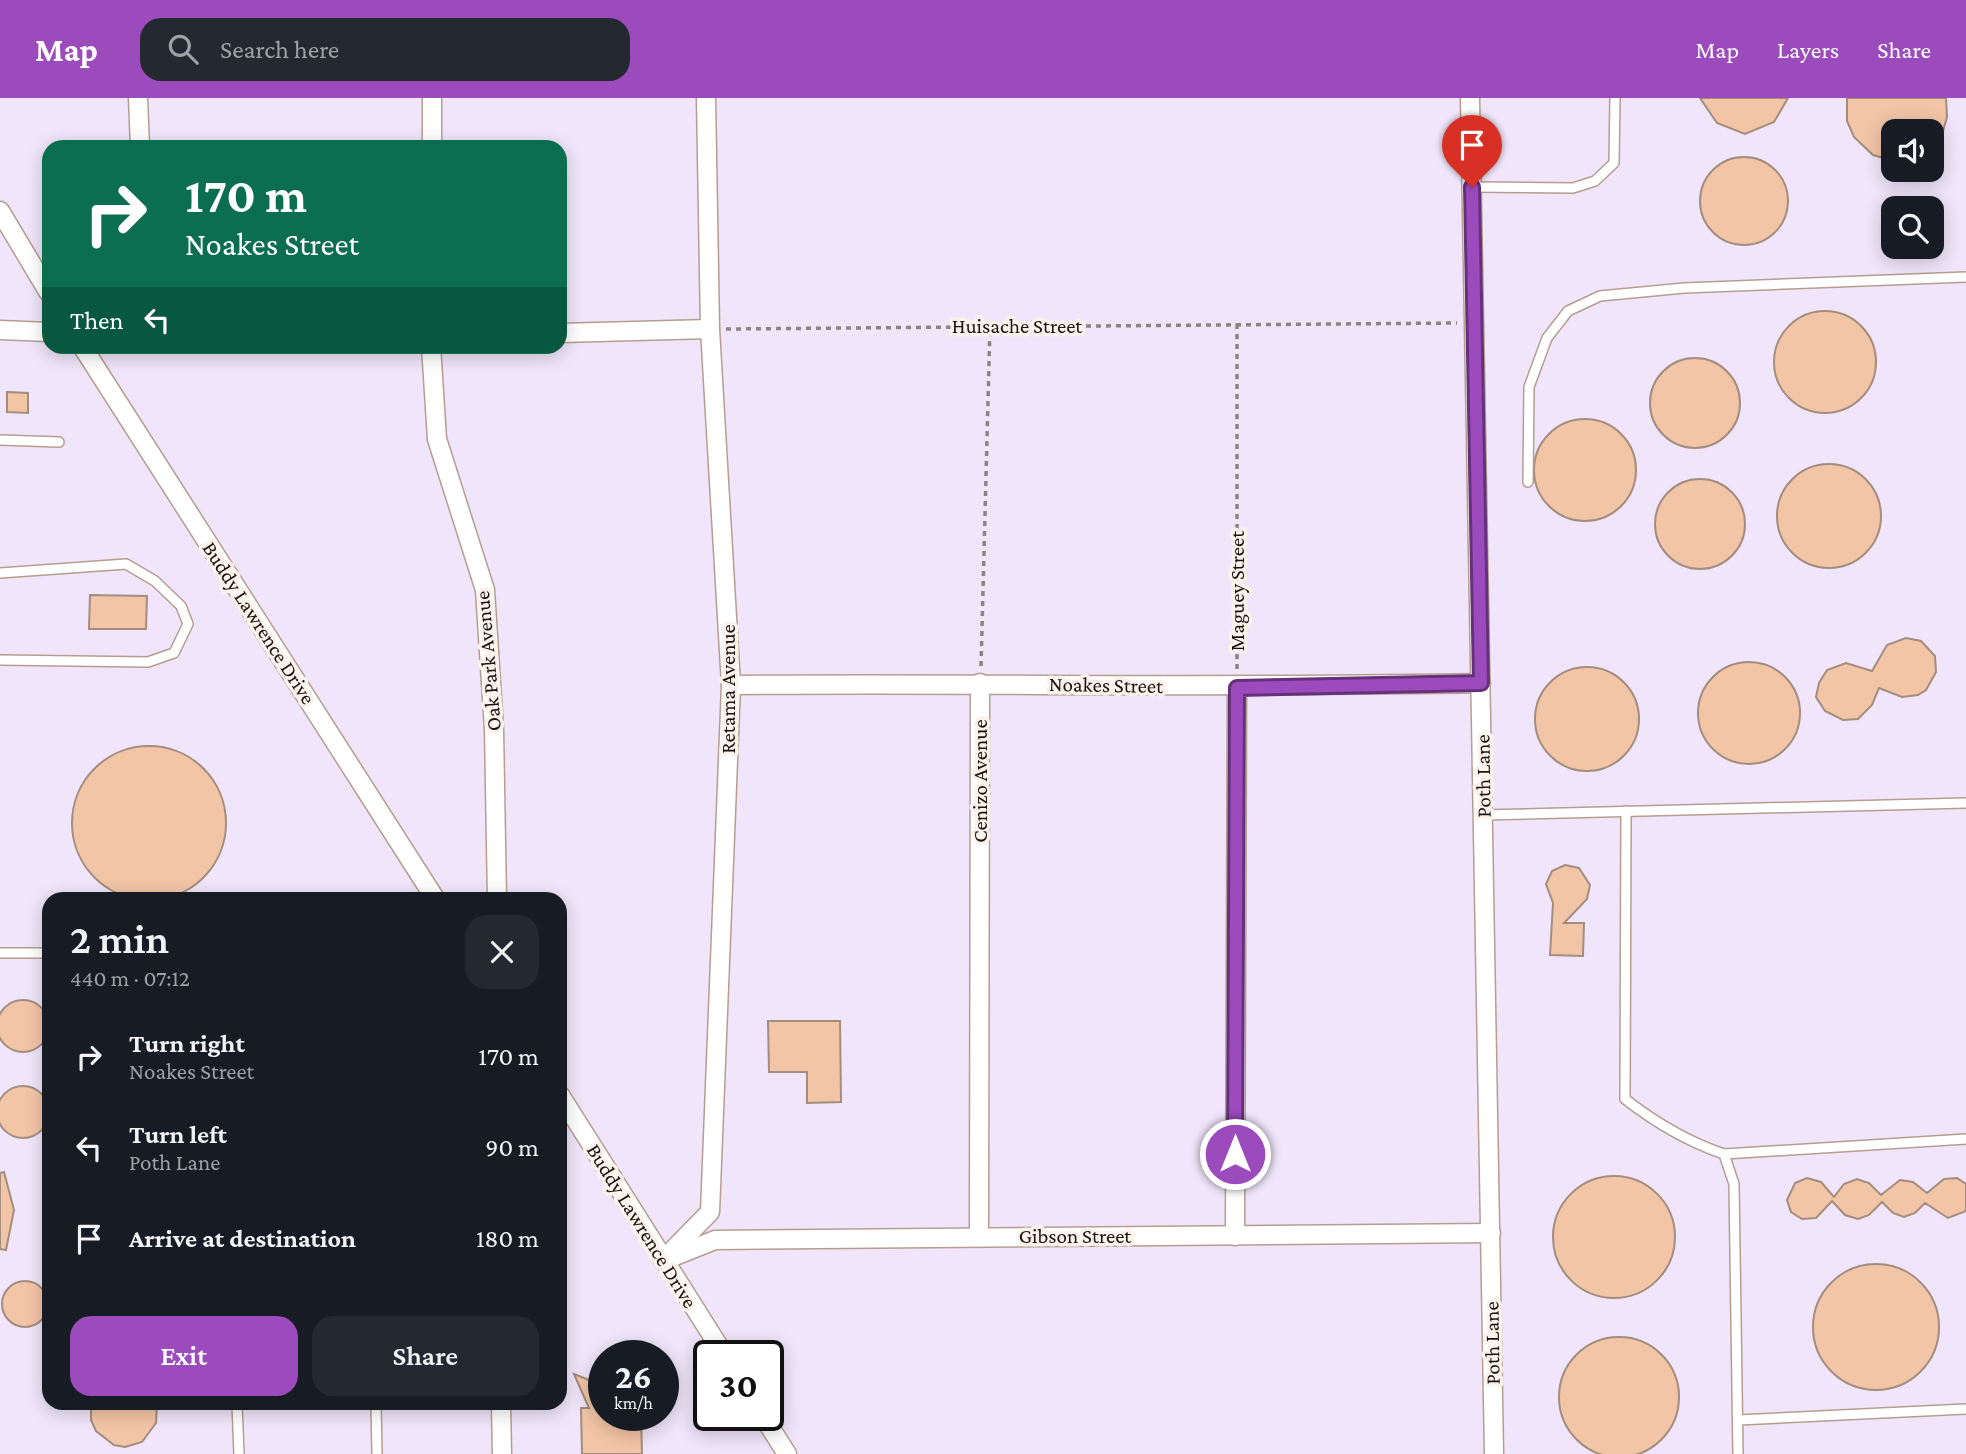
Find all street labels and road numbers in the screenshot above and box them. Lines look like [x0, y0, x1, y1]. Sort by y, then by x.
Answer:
street label: Huisache Street [952, 314, 1083, 338]
street label: Maguey Street [1225, 530, 1249, 651]
street label: Buddy Lawrence Drive [197, 537, 321, 709]
street label: Oak Park Avenue [470, 590, 506, 732]
street label: Retama Avenue [716, 624, 740, 754]
street label: Noakes Street [1049, 672, 1164, 698]
street label: Cenizo Avenue [968, 719, 992, 843]
street label: Poth Lane [1470, 734, 1496, 818]
street label: Buddy Lawrence Drive [582, 1140, 702, 1312]
street label: Gibson Street [1019, 1224, 1132, 1248]
street label: Poth Lane [1479, 1301, 1505, 1385]

